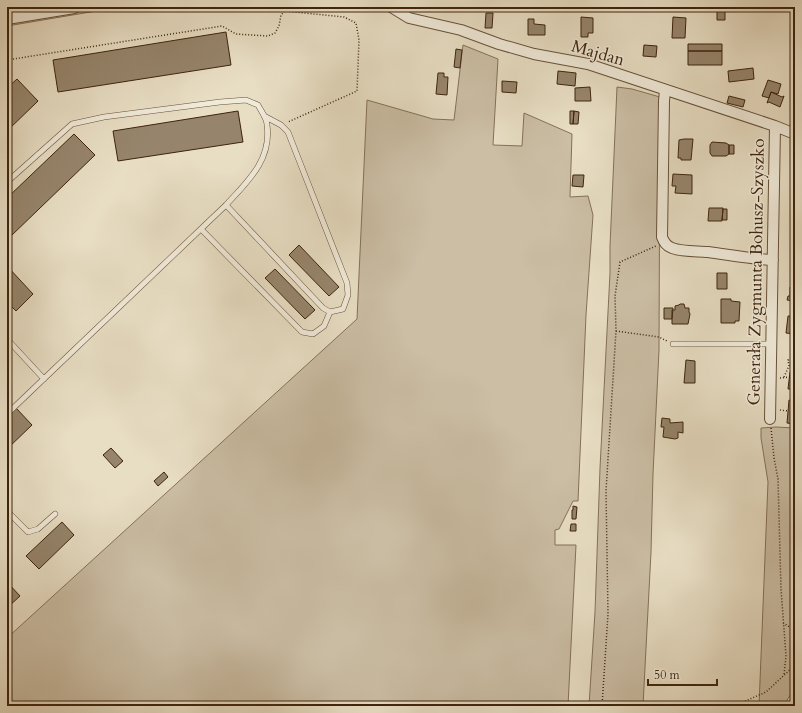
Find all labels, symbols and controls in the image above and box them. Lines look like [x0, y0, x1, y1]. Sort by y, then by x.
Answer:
street label: Majdan [569, 34, 628, 72]
street label: Generała Zygmunta Bohusz-Szyszko [742, 138, 770, 406]
scale bar [648, 661, 717, 687]
text: 50 m [654, 667, 681, 683]

